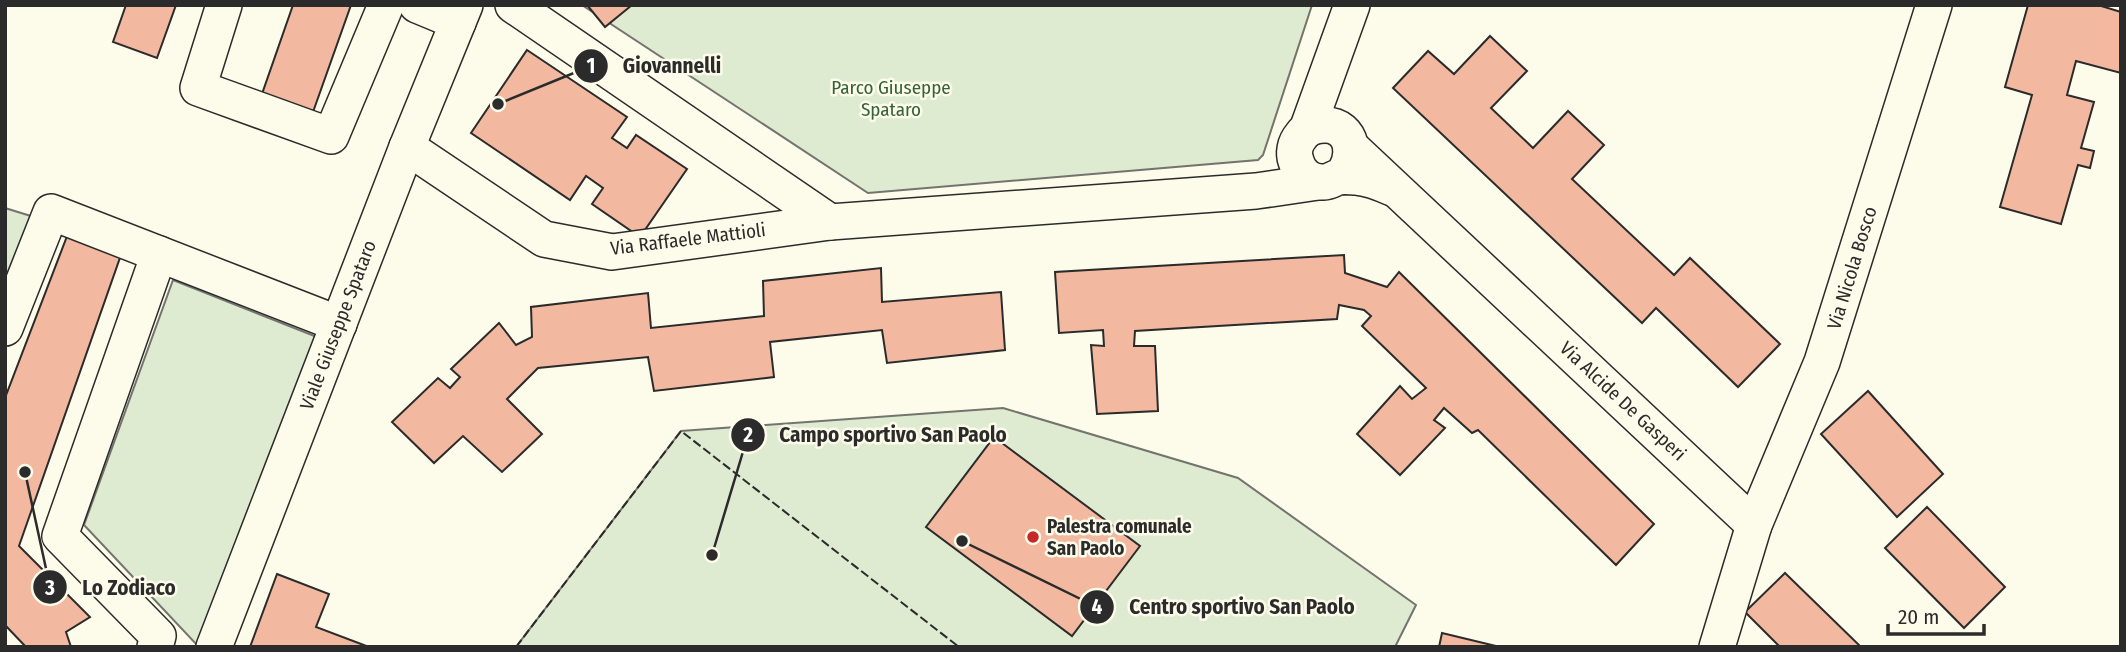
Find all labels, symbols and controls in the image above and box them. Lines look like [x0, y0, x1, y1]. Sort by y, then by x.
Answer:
callout: Giovannelli [574, 45, 735, 87]
text: 1 [587, 53, 595, 79]
text: Giovannelli [623, 53, 721, 79]
park label: Parco Giuseppe Spataro [831, 76, 951, 121]
street label: Via Nicola Bosco [1822, 204, 1882, 332]
street label: Via Raffaele Mattioli [609, 218, 767, 260]
street label: Viale Giuseppe Spataro [295, 237, 381, 413]
street label: Via Alcide De Gasperi [1555, 337, 1691, 465]
callout: Campo sportivo San Paolo [730, 414, 1021, 456]
text: 2 [742, 422, 753, 448]
text: Campo sportivo San Paolo [779, 422, 1007, 448]
place label: Palestra comunale San Paolo [1047, 515, 1192, 560]
marker: Palestra comunale San Paolo [1025, 529, 1041, 545]
callout: Lo Zodiaco [33, 566, 189, 608]
text: 3 [44, 575, 55, 601]
text: Lo Zodiaco [82, 575, 176, 601]
callout: Centro sportivo San Paolo [1080, 586, 1368, 628]
scale bar [1888, 592, 1984, 636]
text: 4 [1092, 594, 1103, 620]
text: Centro sportivo San Paolo [1129, 594, 1355, 620]
text: 20 m [1898, 604, 1939, 630]

